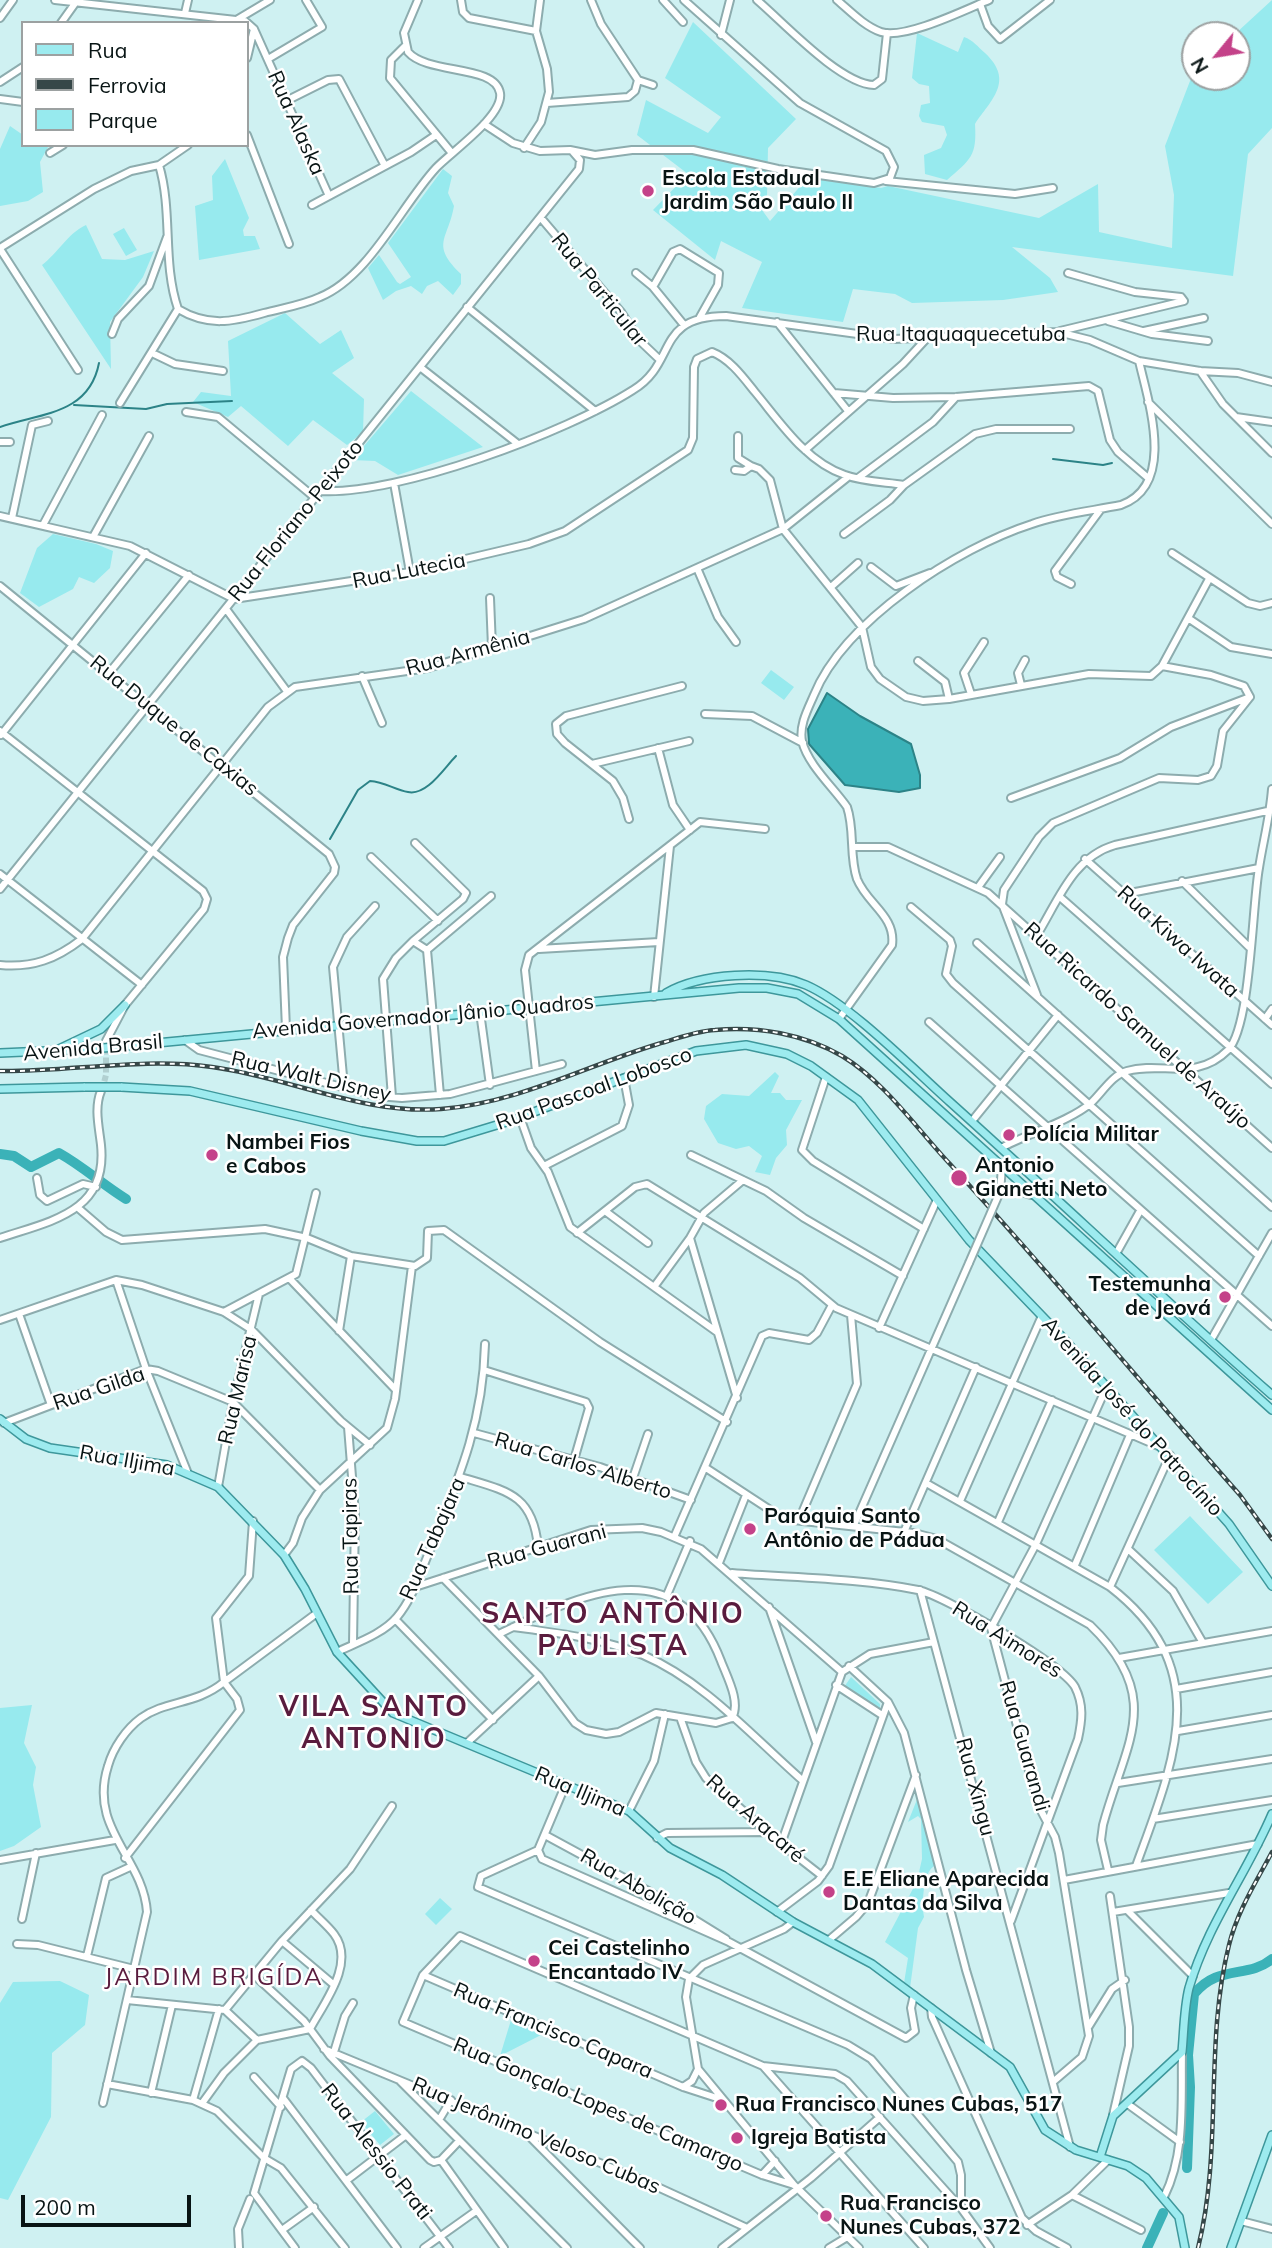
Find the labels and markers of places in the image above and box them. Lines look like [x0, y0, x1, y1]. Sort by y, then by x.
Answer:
place label: Escola Estadual Jardim São Paulo II [662, 166, 853, 216]
marker: Escola Estadual Jardim São Paulo II [640, 183, 656, 199]
place label: Polícia Militar [1023, 1122, 1159, 1148]
marker: Polícia Militar [1001, 1127, 1017, 1143]
place label: Nambei Fios e Cabos [226, 1130, 350, 1180]
marker: Nambei Fios e Cabos [204, 1147, 220, 1163]
place label: Antonio Gianetti Neto [975, 1153, 1107, 1203]
marker: Antonio Gianetti Neto [949, 1168, 969, 1188]
place label: Testemunha de Jeová [1089, 1272, 1211, 1322]
marker: Testemunha de Jeová [1217, 1289, 1233, 1305]
place label: Paróquia Santo Antônio de Pádua [764, 1504, 945, 1554]
marker: Paróquia Santo Antônio de Pádua [742, 1521, 758, 1537]
place label: E.E Eliane Aparecida Dantas da Silva [843, 1867, 1049, 1917]
marker: E.E Eliane Aparecida Dantas da Silva [821, 1884, 837, 1900]
place label: Cei Castelinho Encantado IV [548, 1936, 690, 1986]
marker: Cei Castelinho Encantado IV [526, 1953, 542, 1969]
place label: Rua Francisco Nunes Cubas, 517 [735, 2092, 1062, 2118]
marker: Rua Francisco Nunes Cubas, 517 [713, 2097, 729, 2113]
place label: Igreja Batista [751, 2125, 886, 2151]
marker: Igreja Batista [729, 2130, 745, 2146]
place label: Rua Francisco Nunes Cubas, 372 [840, 2191, 1021, 2241]
marker: Rua Francisco Nunes Cubas, 372 [818, 2208, 834, 2224]

